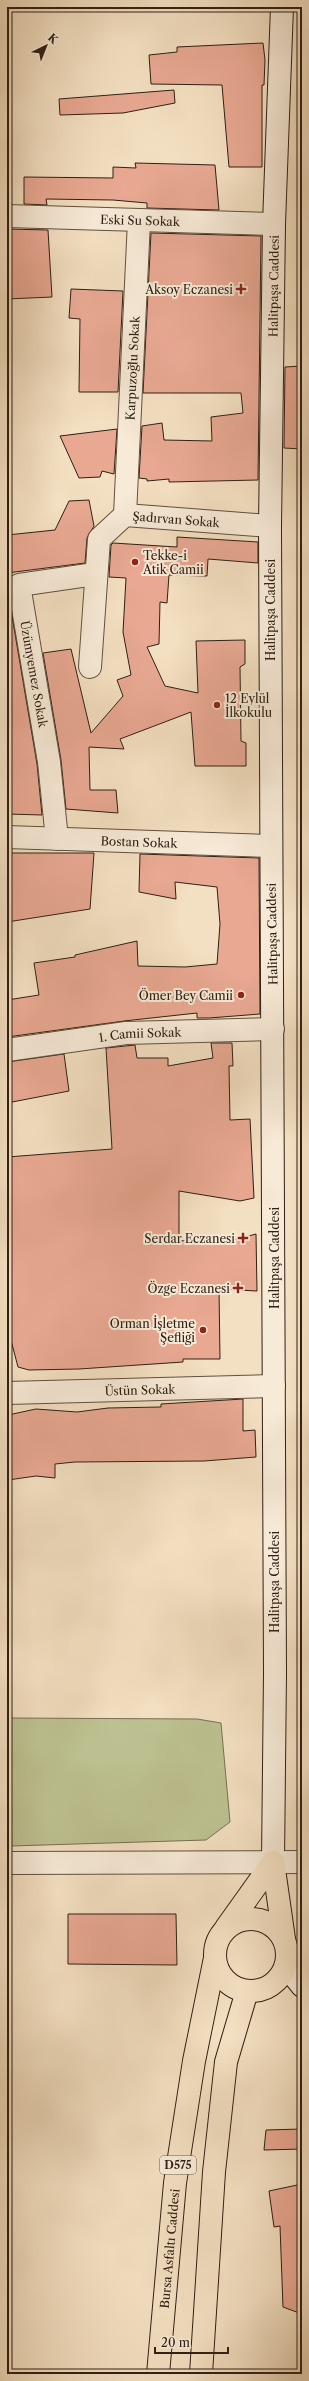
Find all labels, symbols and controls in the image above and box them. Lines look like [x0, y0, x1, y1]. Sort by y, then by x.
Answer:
north arrow [26, 26, 66, 66]
text: K [45, 31, 62, 48]
street label: Eski Su Sokak [100, 211, 181, 229]
street label: Halitpaşa Caddesi [265, 234, 281, 337]
place label: Aksoy Eczanesi [144, 282, 233, 297]
marker: Aksoy Eczanesi [236, 284, 246, 294]
street label: Karpuzoğlu Sokak [122, 315, 142, 420]
street label: Şadırvan Sokak [132, 508, 221, 530]
place label: Tekke-i Atik Camii [142, 548, 204, 577]
marker: Tekke-i Atik Camii [130, 557, 140, 567]
street label: Halitpaşa Caddesi [263, 559, 278, 661]
street label: Üzümyemez Sokak [17, 619, 52, 730]
place label: 12 Eylül İlkokulu [225, 691, 273, 720]
marker: 12 Eylül İlkokulu [212, 700, 222, 710]
street label: Bostan Sokak [100, 833, 179, 850]
street label: Halitpaşa Caddesi [264, 882, 280, 985]
place label: Ömer Bey Camii [139, 987, 233, 1003]
marker: Ömer Bey Camii [236, 990, 246, 1000]
street label: 1. Camii Sokak [97, 1024, 183, 1044]
street label: Halitpaşa Caddesi [267, 1207, 282, 1309]
place label: Serdar Eczanesi [144, 1231, 235, 1246]
marker: Serdar Eczanesi [238, 1233, 248, 1243]
place label: Özge Eczanesi [147, 1280, 230, 1296]
marker: Özge Eczanesi [233, 1283, 243, 1293]
place label: Orman İşletme Şefliği [110, 1315, 195, 1345]
marker: Orman İşletme Şefliği [198, 1325, 208, 1335]
street label: Üstün Sokak [104, 1381, 177, 1398]
street label: Halitpaşa Caddesi [267, 1531, 282, 1633]
road number: D575 [160, 2156, 196, 2174]
street label: Bursa Asfaltı Caddesi [156, 2188, 182, 2309]
scale bar [155, 2329, 228, 2355]
text: 20 m [161, 2335, 190, 2350]

